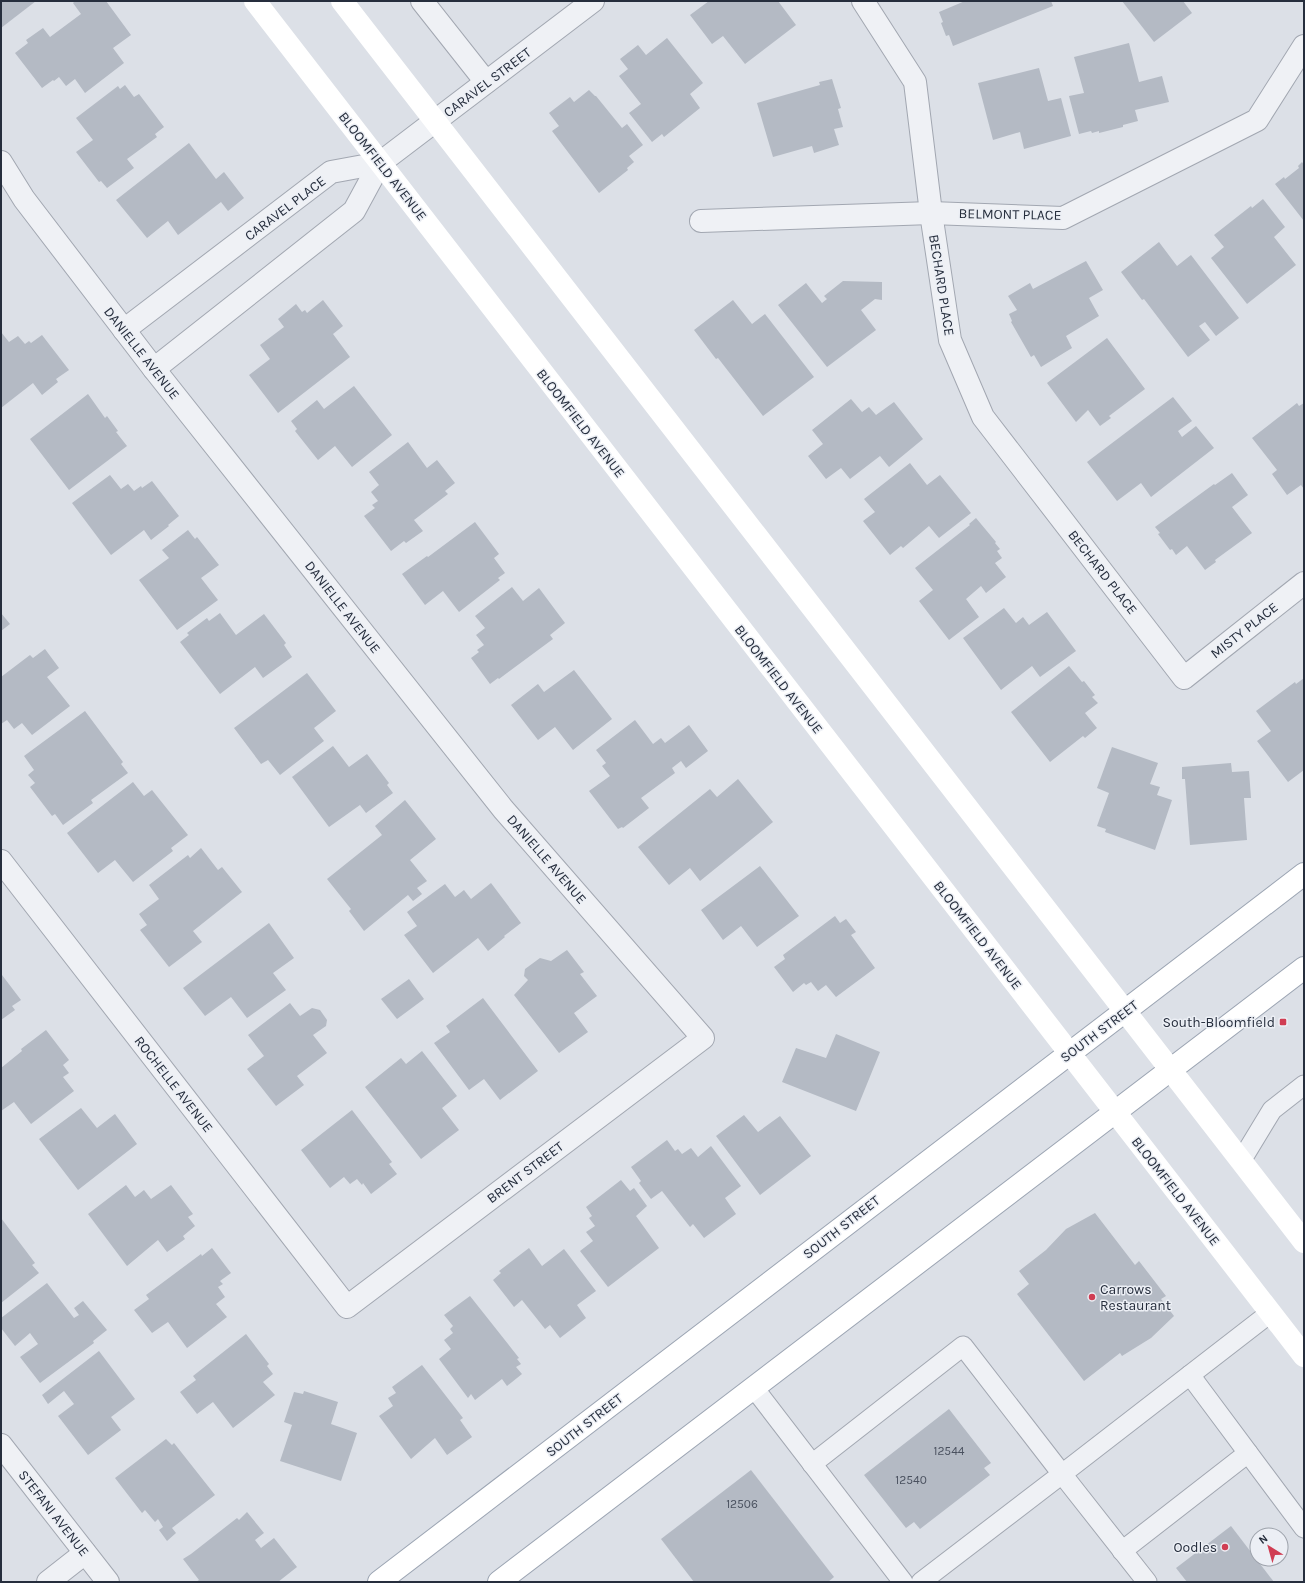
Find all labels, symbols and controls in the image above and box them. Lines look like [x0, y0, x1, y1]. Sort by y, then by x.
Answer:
street label: CARAVEL STREET [440, 44, 534, 121]
street label: BLOOMFIELD AVENUE [335, 109, 430, 224]
street label: CARAVEL PLACE [241, 172, 329, 244]
street label: BELMONT PLACE [958, 205, 1061, 224]
street label: BECHARD PLACE [925, 233, 958, 337]
street label: DANIELLE AVENUE [100, 304, 183, 403]
street label: BLOOMFIELD AVENUE [533, 366, 628, 481]
street label: BECHARD PLACE [1064, 527, 1141, 618]
street label: DANIELLE AVENUE [301, 558, 384, 657]
street label: MISTY PLACE [1207, 599, 1281, 662]
street label: BLOOMFIELD AVENUE [731, 622, 826, 737]
street label: DANIELLE AVENUE [503, 811, 590, 908]
street label: BLOOMFIELD AVENUE [930, 878, 1025, 993]
street label: SOUTH STREET [1057, 997, 1142, 1066]
place label: South-Bloomfield [1162, 1014, 1275, 1031]
marker: South-Bloomfield [1278, 1017, 1288, 1027]
street label: ROCHELLE AVENUE [131, 1033, 217, 1136]
street label: BLOOMFIELD AVENUE [1128, 1134, 1223, 1249]
street label: BRENT STREET [484, 1138, 567, 1207]
street label: SOUTH STREET [799, 1192, 883, 1263]
place label: Carrows Restaurant [1100, 1281, 1171, 1314]
marker: Carrows Restaurant [1087, 1292, 1097, 1302]
street label: SOUTH STREET [542, 1390, 626, 1461]
house number: 12544 [933, 1444, 965, 1458]
street label: STEFANI AVENUE [15, 1467, 93, 1560]
house number: 12540 [895, 1473, 927, 1487]
house number: 12506 [726, 1497, 758, 1511]
north arrow [1249, 1527, 1289, 1567]
text: N [1256, 1532, 1270, 1547]
place label: Oodles [1174, 1539, 1217, 1556]
marker: Oodles [1220, 1542, 1230, 1552]

